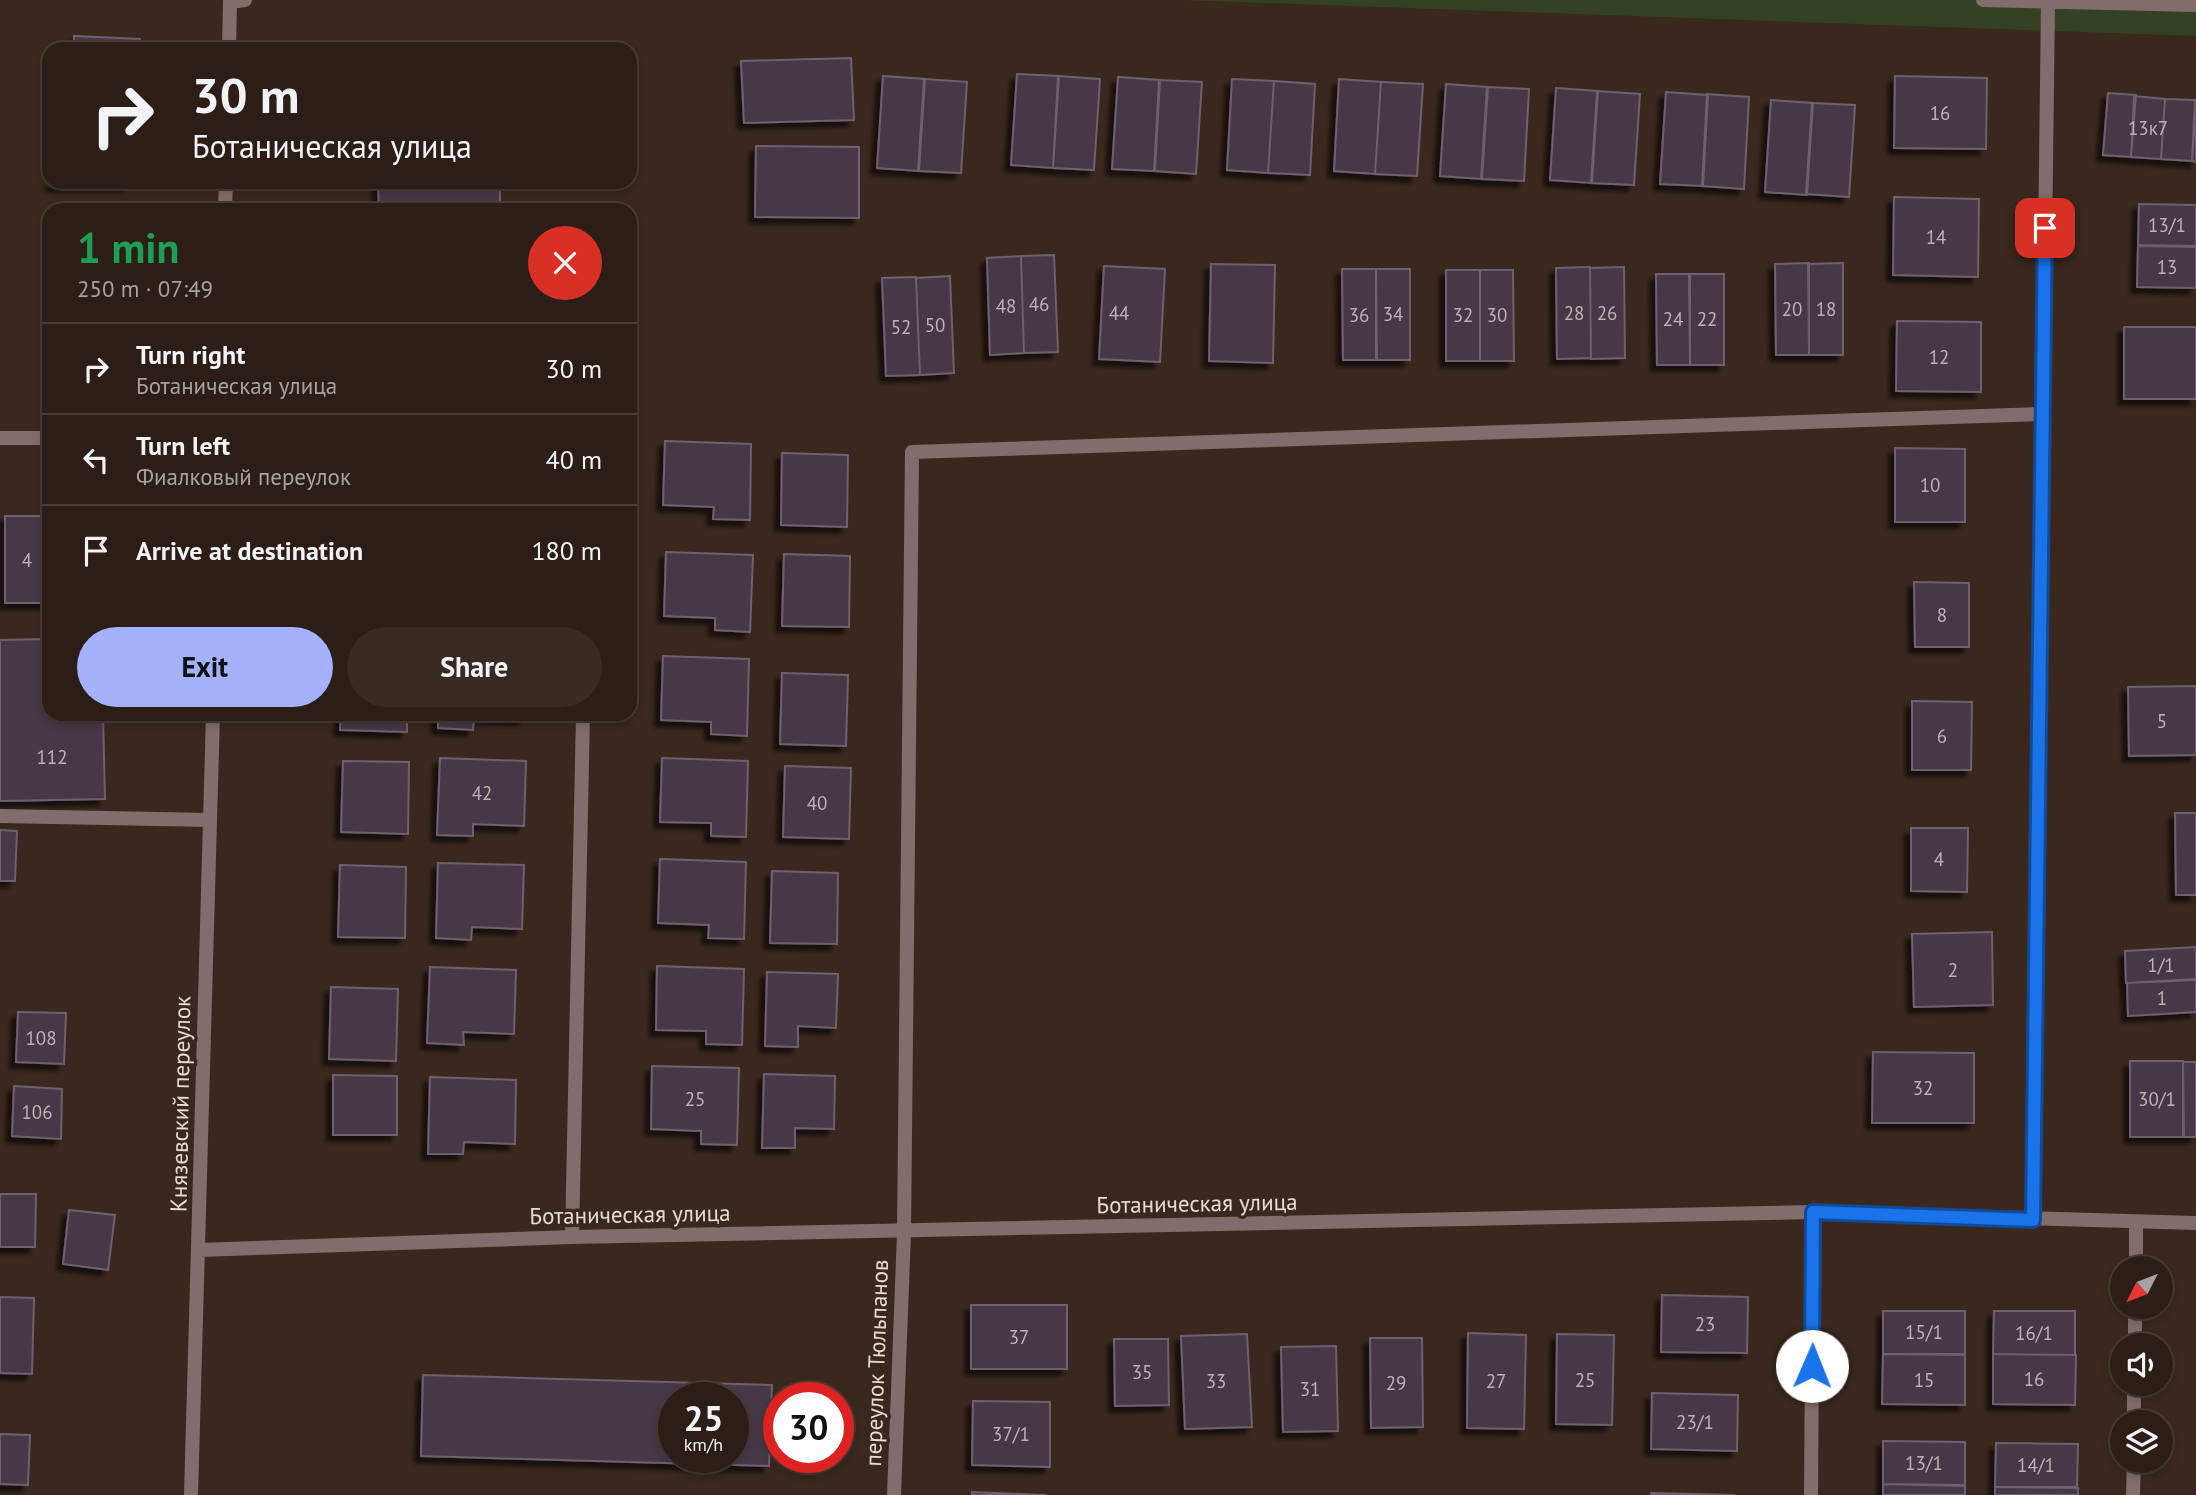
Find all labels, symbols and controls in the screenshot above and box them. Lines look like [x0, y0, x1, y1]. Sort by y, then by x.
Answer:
text: 30 m [192, 63, 299, 127]
icon: right [77, 70, 168, 161]
house number: 16 [1930, 101, 1950, 125]
house number: 13к7 [2128, 116, 2168, 140]
text: Ботаническая улица [192, 125, 472, 167]
pin [2015, 198, 2075, 258]
icon: arrive [2026, 209, 2064, 247]
house number: 13/1 [2148, 213, 2186, 237]
text: 1 min [77, 220, 179, 275]
house number: 14 [1926, 225, 1946, 249]
button: close [528, 226, 602, 300]
house number: 13 [2157, 255, 2177, 279]
text: 250 m · 07:49 [77, 274, 213, 303]
house number: 46 [1029, 292, 1049, 316]
house number: 48 [996, 294, 1016, 318]
house number: 20 [1782, 297, 1802, 321]
house number: 18 [1816, 297, 1836, 321]
house number: 44 [1109, 301, 1129, 325]
house number: 28 [1564, 301, 1584, 325]
house number: 26 [1597, 301, 1617, 325]
house number: 34 [1383, 302, 1403, 326]
house number: 36 [1349, 303, 1369, 327]
house number: 32 [1453, 303, 1473, 327]
house number: 30 [1487, 303, 1507, 327]
house number: 24 [1663, 307, 1683, 331]
house number: 22 [1697, 307, 1717, 331]
house number: 50 [925, 313, 945, 337]
house number: 52 [891, 315, 911, 339]
text: Turn right [136, 338, 245, 371]
house number: 12 [1929, 345, 1949, 369]
icon: right [77, 350, 115, 388]
text: 30 m [546, 352, 602, 385]
text: Ботаническая улица [136, 371, 337, 400]
text: Turn left [136, 429, 230, 462]
icon: left [77, 441, 115, 479]
text: 40 m [546, 443, 602, 476]
text: Фиалковый переулок [136, 462, 351, 491]
house number: 10 [1920, 473, 1940, 497]
icon: arrive [77, 532, 115, 570]
text: Arrive at destination [136, 534, 363, 567]
text: 180 m [531, 534, 602, 567]
house number: 4 [22, 548, 32, 572]
house number: 8 [1937, 603, 1947, 627]
button: Exit [77, 627, 333, 707]
button: Share [347, 627, 602, 707]
house number: 5 [2157, 709, 2167, 733]
house number: 6 [1937, 724, 1947, 748]
house number: 112 [36, 745, 68, 769]
house number: 42 [472, 781, 492, 805]
house number: 40 [807, 791, 827, 815]
house number: 4 [1934, 847, 1944, 871]
house number: 1/1 [2147, 953, 2175, 977]
house number: 2 [1948, 958, 1958, 982]
house number: 1 [2157, 986, 2167, 1010]
street label: Князевский переулок [164, 996, 196, 1212]
house number: 108 [25, 1026, 57, 1050]
house number: 32 [1913, 1076, 1933, 1100]
house number: 25 [685, 1087, 705, 1111]
house number: 30/1 [2138, 1087, 2176, 1111]
house number: 106 [21, 1100, 53, 1124]
street label: Ботаническая улица [1096, 1187, 1298, 1219]
street label: Ботаническая улица [529, 1198, 731, 1230]
north arrow [2110, 1256, 2174, 1320]
map controls [2110, 1256, 2173, 1473]
street label: переулок Тюльпанов [858, 1259, 894, 1467]
house number: 23 [1695, 1312, 1715, 1336]
house number: 15/1 [1905, 1320, 1943, 1344]
house number: 16/1 [2015, 1321, 2053, 1345]
house number: 37 [1009, 1325, 1029, 1349]
position arrow [1775, 1329, 1849, 1403]
button: sound [2110, 1333, 2173, 1396]
house number: 35 [1132, 1360, 1152, 1384]
house number: 16 [2024, 1367, 2044, 1391]
house number: 25 [1575, 1368, 1595, 1392]
house number: 15 [1914, 1368, 1934, 1392]
house number: 33 [1206, 1369, 1226, 1393]
house number: 27 [1486, 1369, 1506, 1393]
house number: 29 [1386, 1371, 1406, 1395]
house number: 31 [1300, 1377, 1320, 1401]
speed limit sign: 30 [763, 1382, 854, 1473]
text: 25 [684, 1395, 723, 1441]
house number: 23/1 [1676, 1410, 1714, 1434]
button: layers [2110, 1410, 2173, 1473]
house number: 37/1 [992, 1422, 1030, 1446]
text: km/h [684, 1433, 723, 1456]
house number: 13/1 [1905, 1451, 1943, 1475]
house number: 14/1 [2017, 1453, 2055, 1477]

